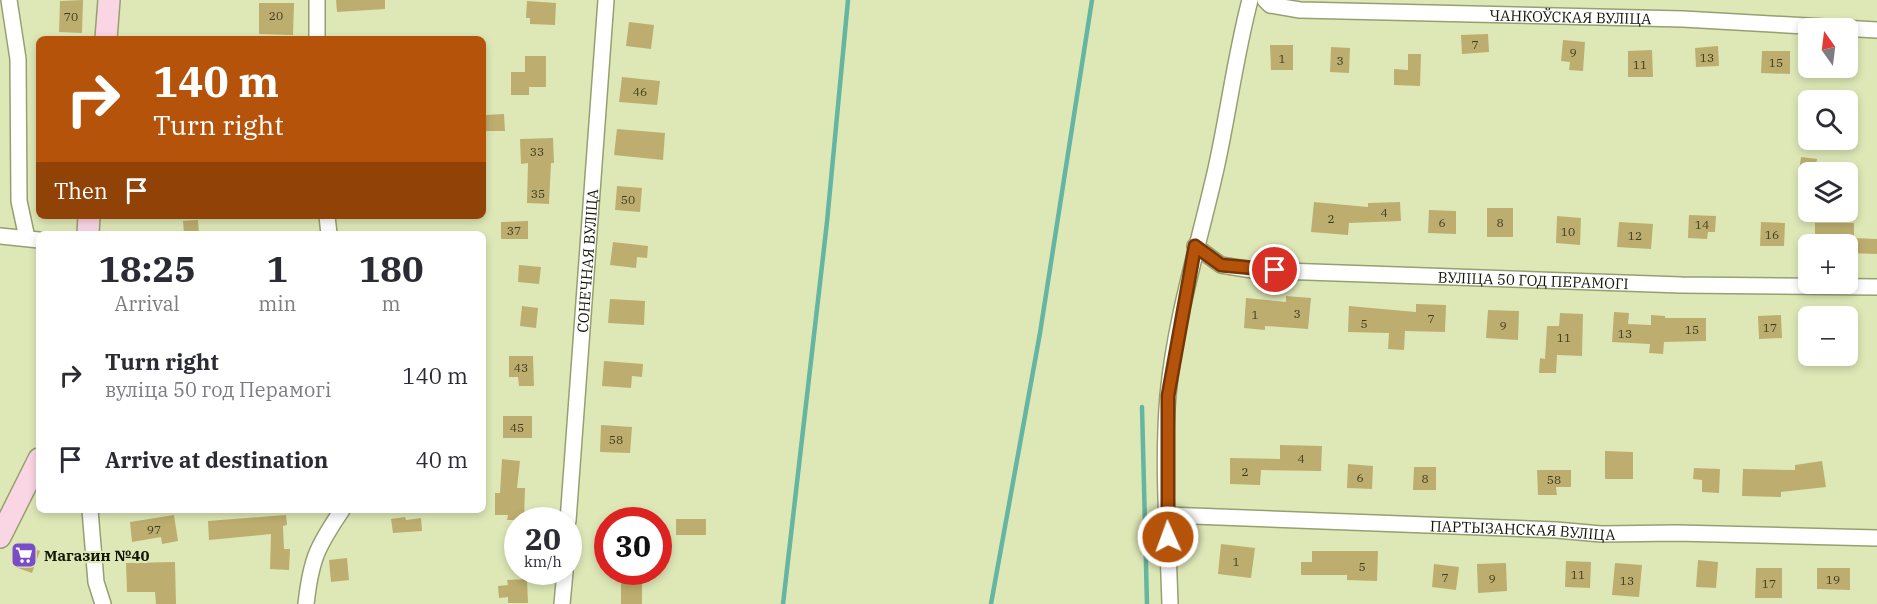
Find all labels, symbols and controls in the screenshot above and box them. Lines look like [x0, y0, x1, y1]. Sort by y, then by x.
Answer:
street label: ЧАНКОЎСКАЯ ВУЛІЦА [1489, 5, 1652, 28]
house number: 20 [269, 8, 283, 23]
house number: 70 [64, 9, 78, 24]
north arrow [1798, 18, 1858, 78]
map controls [1798, 18, 1858, 366]
house number: 7 [1471, 37, 1479, 52]
house number: 9 [1569, 45, 1577, 60]
house number: 13 [1700, 50, 1714, 65]
house number: 1 [1278, 51, 1286, 66]
house number: 3 [1336, 53, 1344, 68]
text: 140 m [153, 54, 279, 109]
house number: 15 [1769, 55, 1783, 70]
house number: 11 [1633, 57, 1647, 72]
icon: right [54, 60, 132, 138]
house number: 46 [633, 84, 647, 99]
button: search [1798, 90, 1858, 150]
text: Turn right [153, 107, 284, 142]
house number: 33 [530, 144, 544, 159]
button: layers [1798, 162, 1858, 222]
icon: arrive [120, 174, 153, 207]
text: Then [54, 176, 108, 205]
house number: 35 [531, 186, 545, 201]
street label: СОНЕЧНАЯ ВУЛІЦА [572, 187, 602, 333]
house number: 50 [621, 192, 635, 207]
house number: 4 [1380, 205, 1388, 220]
house number: 2 [1327, 211, 1335, 226]
house number: 6 [1438, 215, 1446, 230]
house number: 8 [1496, 215, 1504, 230]
house number: 14 [1695, 217, 1709, 232]
house number: 37 [507, 223, 521, 238]
house number: 10 [1561, 224, 1575, 239]
house number: 16 [1765, 227, 1779, 242]
house number: 12 [1628, 228, 1642, 243]
button: + [1798, 234, 1858, 294]
pin [1249, 244, 1300, 295]
text: 18:25 [98, 245, 196, 292]
text: 1 [266, 245, 288, 292]
text: 180 [359, 245, 424, 292]
icon: arrive [1258, 253, 1291, 286]
street label: ВУЛІЦА 50 ГОД ПЕРАМОГІ [1437, 267, 1629, 293]
text: Arrival [115, 290, 180, 317]
text: min [258, 290, 296, 317]
text: m [382, 290, 401, 317]
house number: 3 [1293, 306, 1301, 321]
button: − [1798, 306, 1858, 366]
house number: 1 [1251, 307, 1259, 322]
house number: 7 [1427, 311, 1435, 326]
house number: 5 [1360, 316, 1368, 331]
house number: 9 [1499, 318, 1507, 333]
house number: 17 [1763, 320, 1777, 335]
house number: 15 [1685, 322, 1699, 337]
house number: 13 [1618, 326, 1632, 341]
house number: 11 [1557, 330, 1571, 345]
text: Turn right [105, 347, 219, 376]
icon: right [54, 359, 87, 392]
house number: 43 [514, 360, 528, 375]
text: 140 m [402, 361, 468, 390]
text: вуліца 50 год Перамогі [105, 376, 331, 403]
house number: 45 [510, 420, 524, 435]
house number: 58 [609, 432, 623, 447]
icon: arrive [54, 443, 87, 476]
text: Arrive at destination [105, 445, 328, 474]
text: 40 m [416, 445, 468, 474]
house number: 4 [1297, 451, 1305, 466]
house number: 2 [1241, 464, 1249, 479]
house number: 6 [1356, 470, 1364, 485]
house number: 8 [1421, 471, 1429, 486]
house number: 58 [1547, 472, 1561, 487]
position arrow [1136, 505, 1200, 569]
speed limit sign: 30 [594, 507, 672, 585]
street label: ПАРТЫЗАНСКАЯ ВУЛІЦА [1430, 516, 1616, 544]
text: 20 [525, 519, 561, 558]
house number: 97 [147, 522, 161, 537]
supermarket icon: Магазин №40 [9, 540, 39, 570]
place label: Магазин №40 [44, 546, 149, 565]
text: km/h [524, 552, 562, 571]
house number: 1 [1232, 554, 1240, 569]
house number: 5 [1358, 559, 1366, 574]
house number: 11 [1571, 567, 1585, 582]
house number: 7 [1441, 570, 1449, 585]
house number: 9 [1488, 571, 1496, 586]
house number: 19 [1826, 572, 1840, 587]
house number: 13 [1620, 573, 1634, 588]
house number: 17 [1762, 576, 1776, 591]

